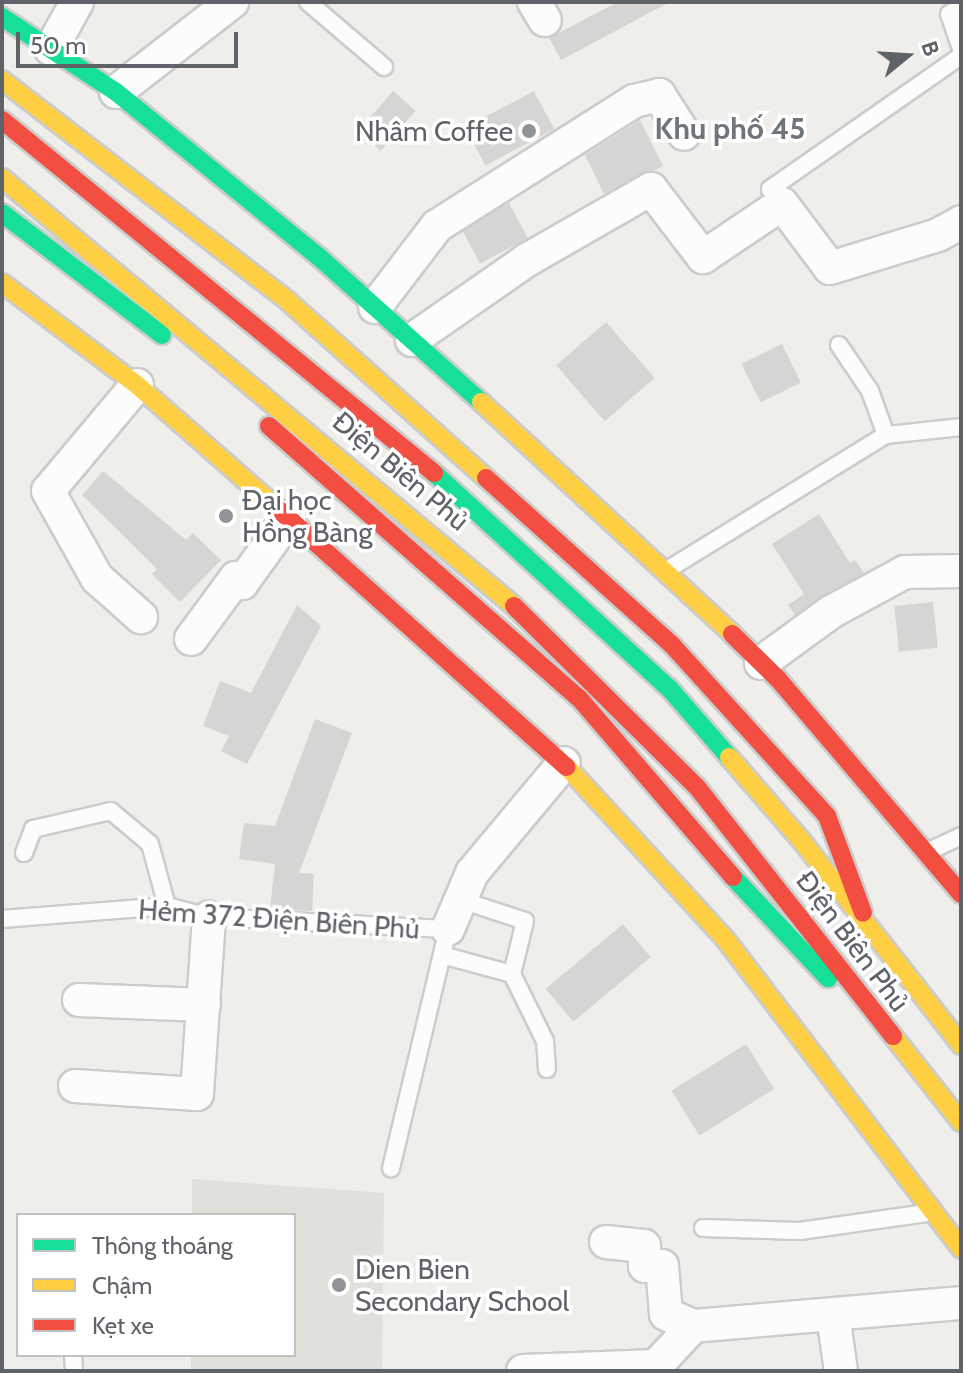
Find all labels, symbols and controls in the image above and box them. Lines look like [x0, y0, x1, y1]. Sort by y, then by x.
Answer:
scale bar [20, 16, 242, 66]
north arrow [867, 16, 947, 96]
text: 50 m [30, 31, 86, 60]
text: B [915, 38, 945, 59]
district label: Khu phố 45 [655, 111, 805, 147]
place label: Nhâm Coffee [355, 114, 513, 148]
marker: Nhâm Coffee [520, 122, 538, 140]
street label: Điện Biên Phủ [326, 404, 476, 538]
place label: Đại học Hồng Bàng [242, 483, 372, 549]
marker: Đại học Hồng Bàng [217, 507, 235, 525]
street label: Điện Biên Phủ [789, 864, 917, 1018]
street label: Hẻm 372 Điện Biên Phủ [137, 892, 421, 946]
legend [16, 1213, 296, 1357]
text: Thông thoáng [92, 1231, 233, 1260]
place label: Dien Bien Secondary School [355, 1252, 569, 1318]
text: Chậm [92, 1271, 152, 1300]
marker: Dien Bien Secondary School [330, 1276, 348, 1294]
text: Kẹt xe [92, 1311, 154, 1340]

